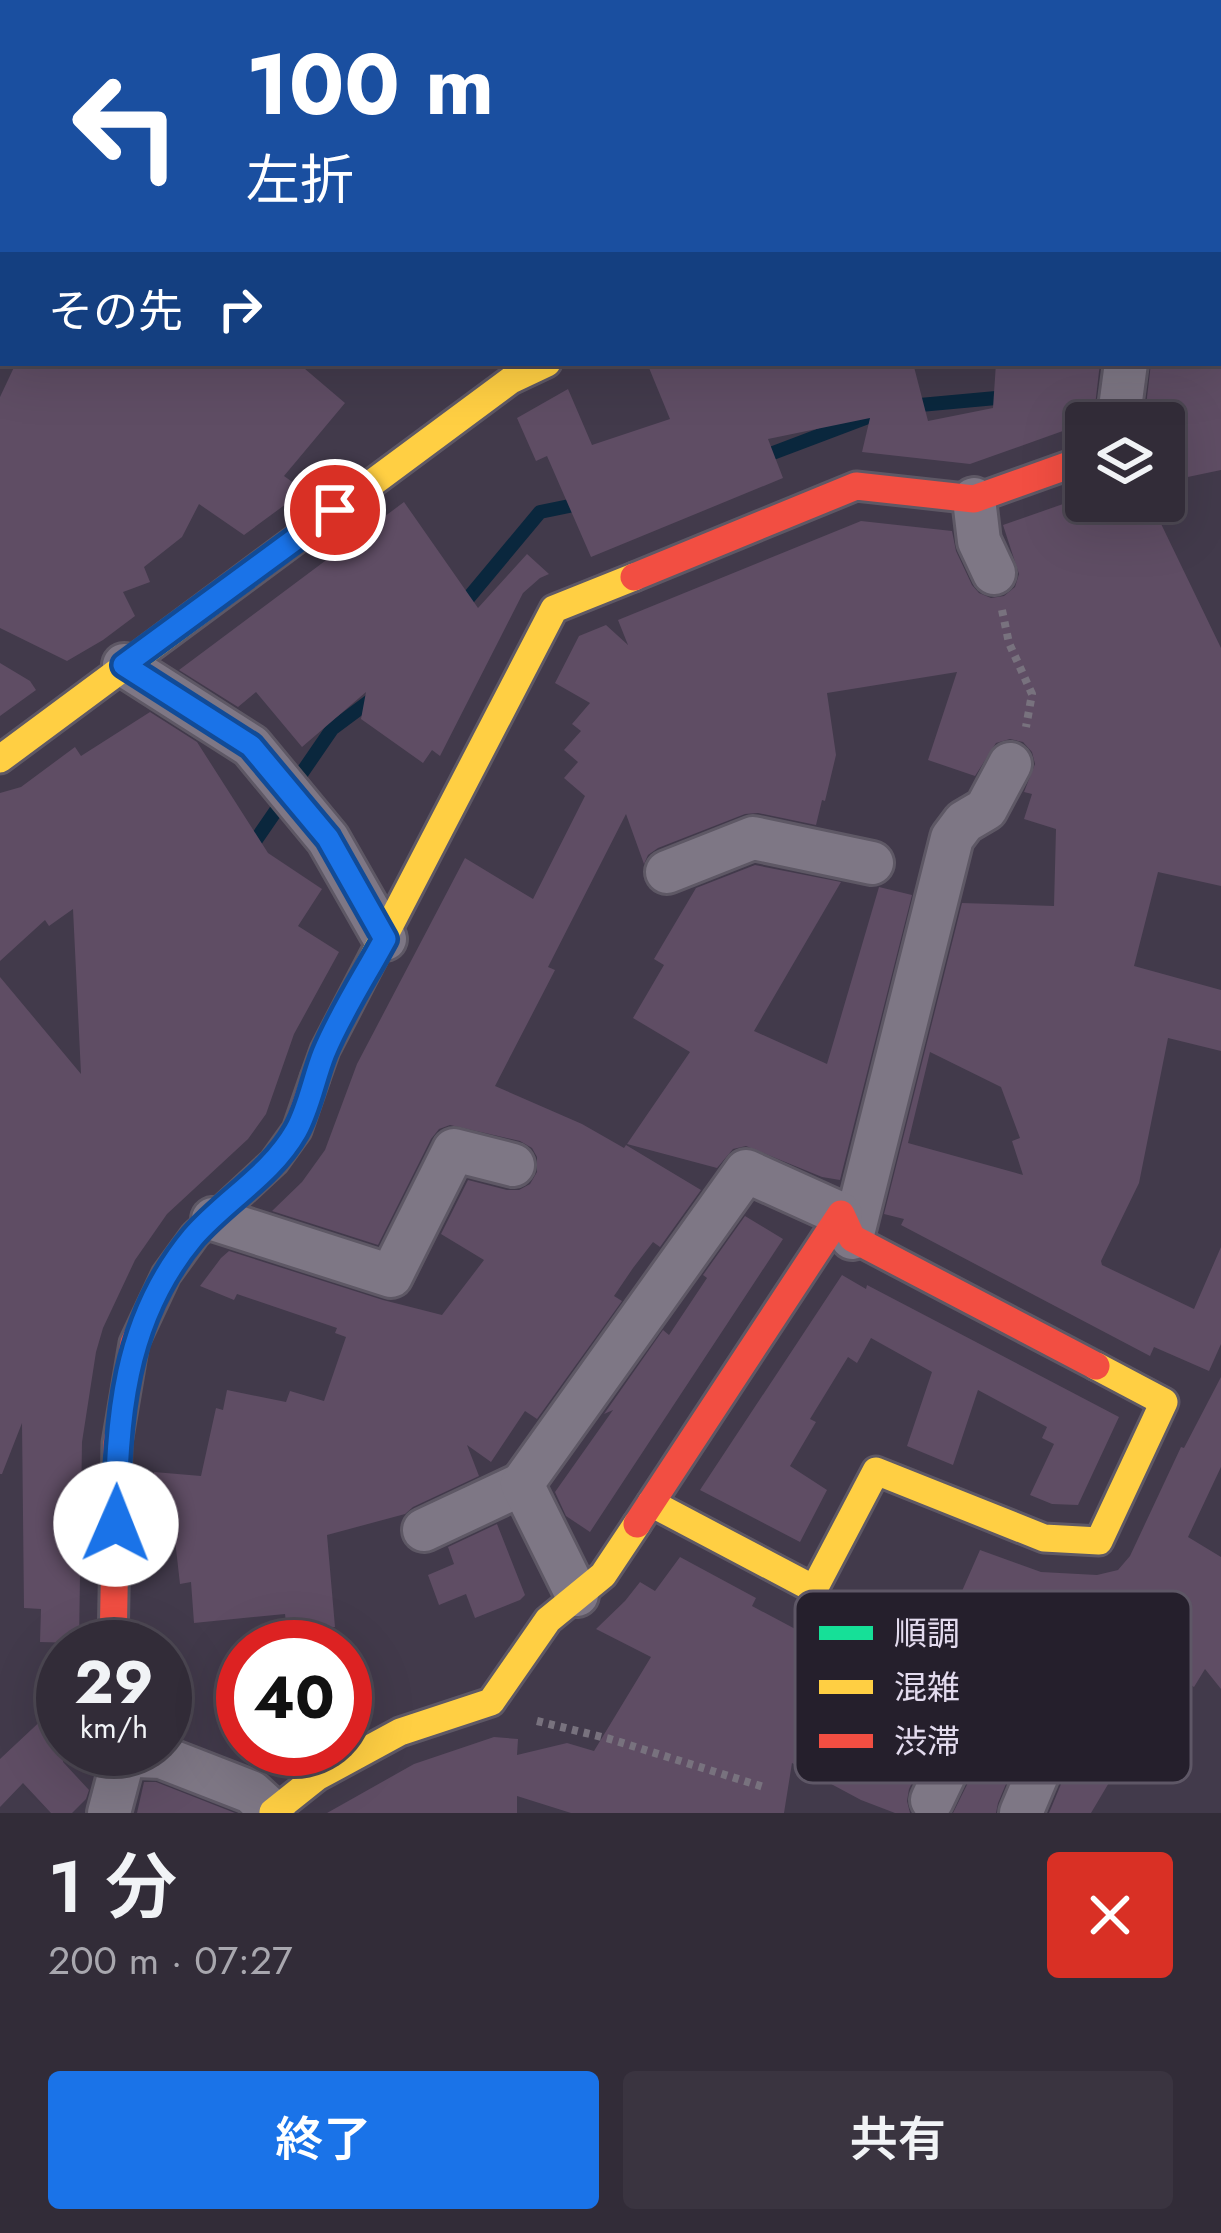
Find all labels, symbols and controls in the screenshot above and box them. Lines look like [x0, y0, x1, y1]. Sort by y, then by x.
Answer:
text: 100 m [246, 24, 494, 146]
icon: left [48, 48, 204, 204]
text: 左折 [246, 141, 354, 219]
icon: right [207, 276, 273, 342]
text: その先 [48, 279, 183, 344]
map controls [1065, 402, 1185, 522]
button: layers [1065, 402, 1185, 522]
pin [284, 459, 386, 561]
icon: arrive [302, 477, 368, 543]
position arrow [53, 1461, 179, 1587]
legend [795, 1591, 1191, 1783]
text: 順調 [894, 1610, 960, 1657]
speed limit sign: 40 [216, 1620, 372, 1776]
text: 29 [74, 1639, 154, 1726]
text: 混雑 [894, 1664, 960, 1711]
text: km/h [80, 1706, 148, 1749]
text: 渋滞 [894, 1718, 960, 1765]
text: 1 分 [48, 1835, 177, 1939]
button: close [1047, 1852, 1173, 1978]
text: 200 m · 07:27 [48, 1932, 292, 1989]
button: 終了 [48, 2071, 599, 2209]
button: 共有 [623, 2071, 1173, 2209]

